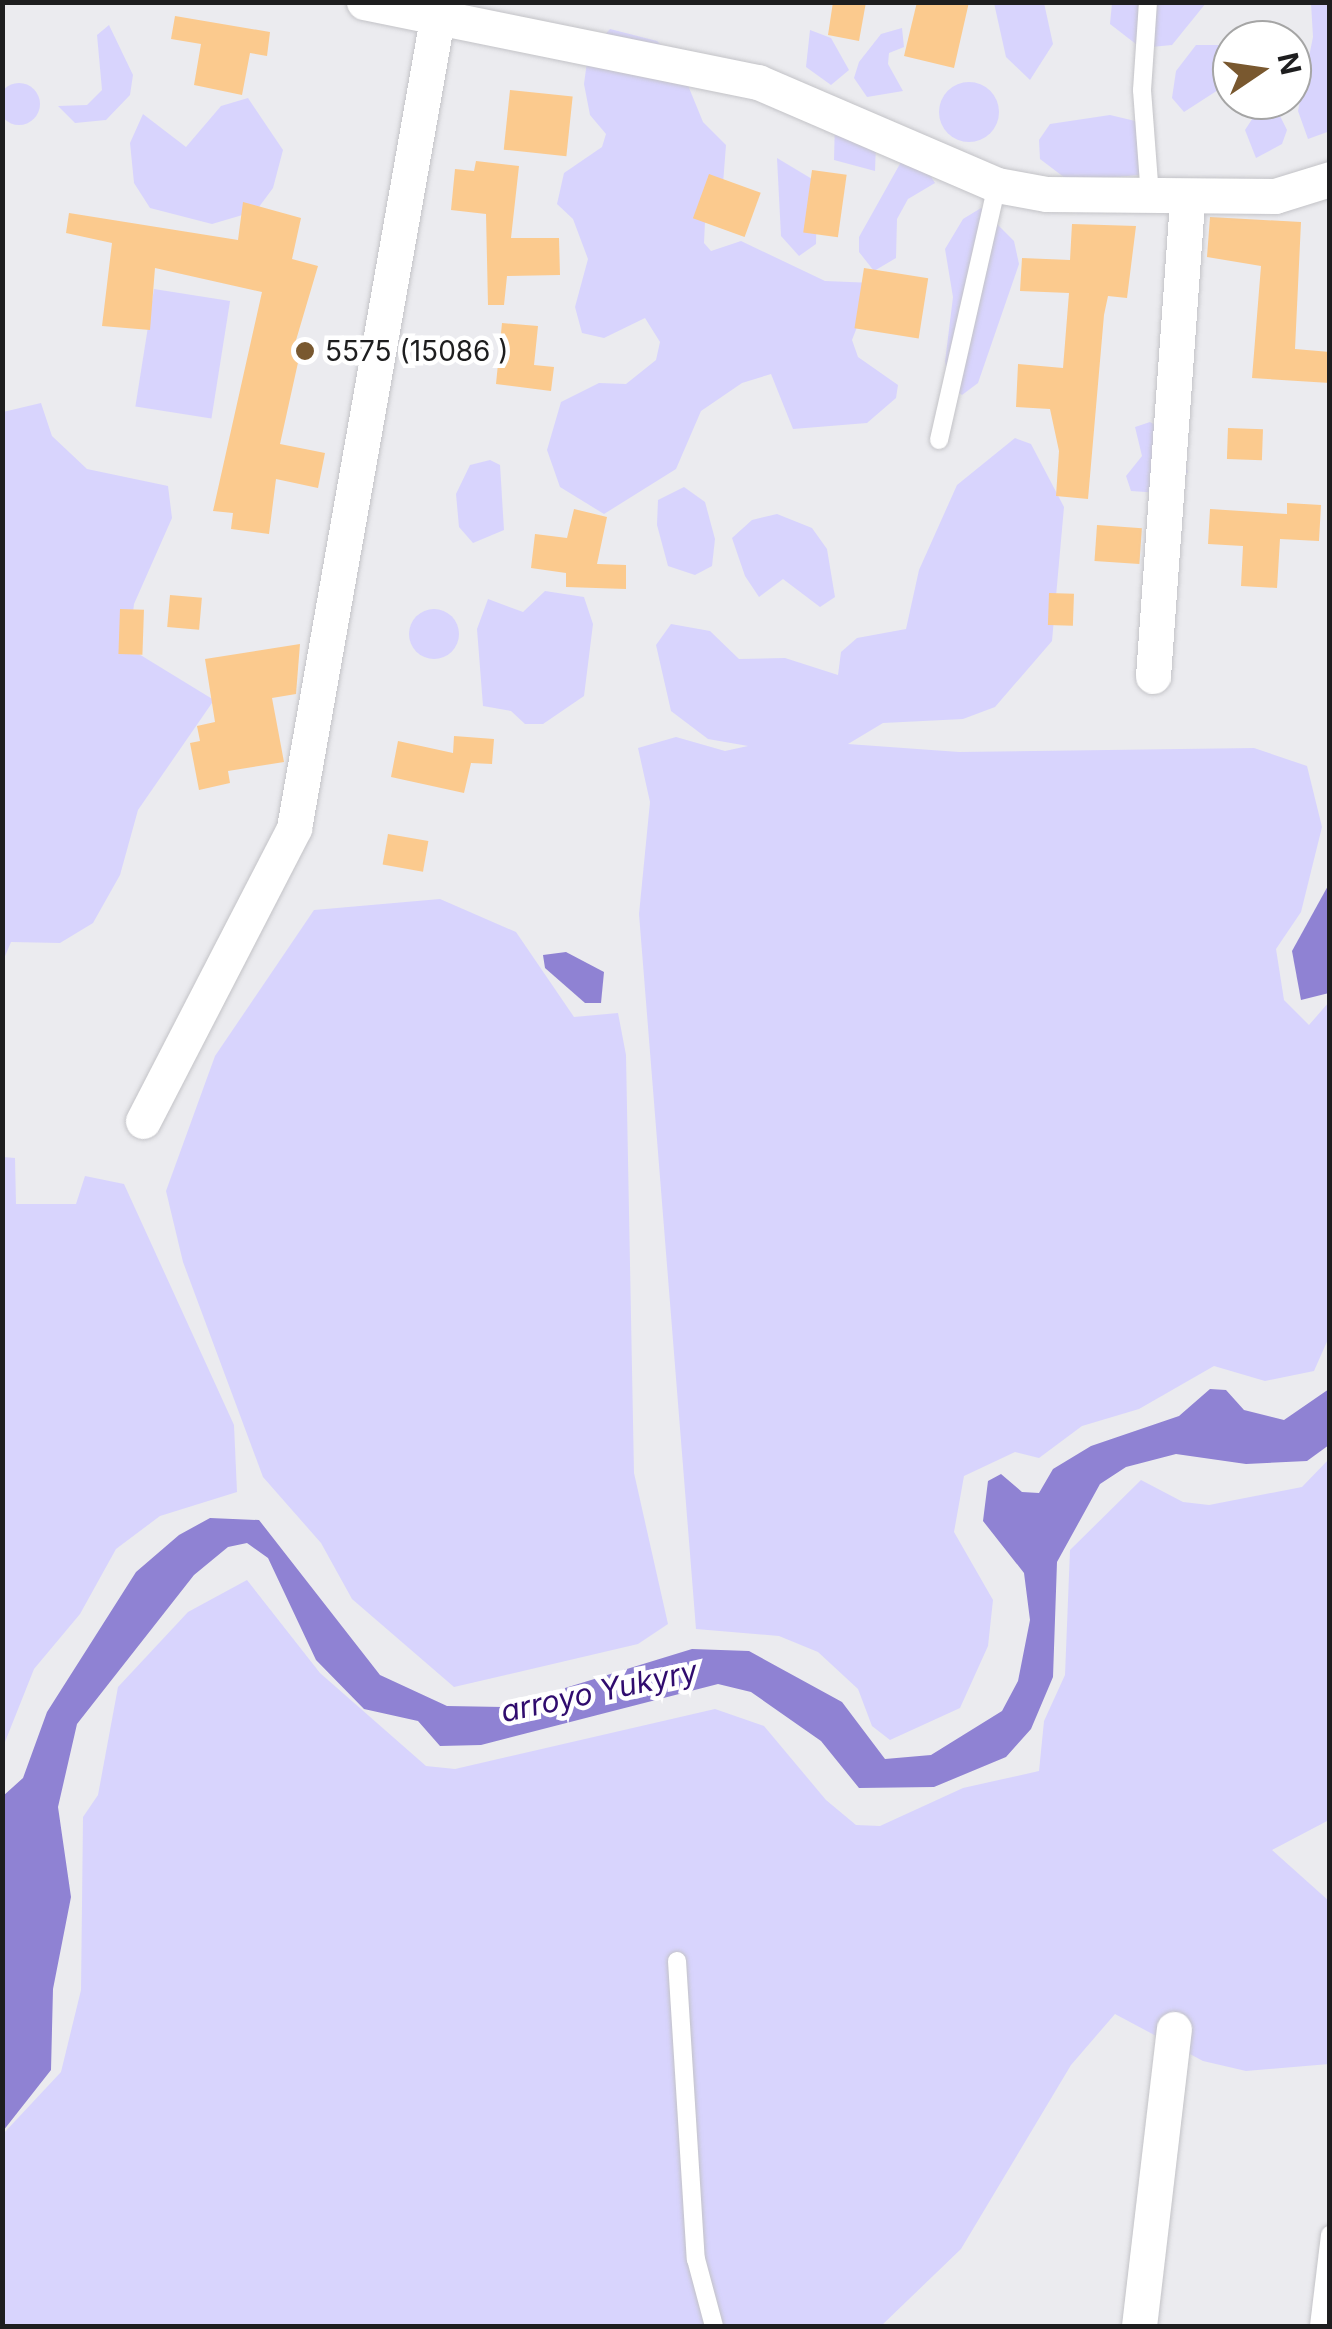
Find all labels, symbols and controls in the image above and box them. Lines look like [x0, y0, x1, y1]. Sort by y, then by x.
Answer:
north arrow [1212, 20, 1312, 120]
text: N [1270, 49, 1308, 78]
place label: 5575 (15086 ) [325, 334, 509, 368]
marker: 5575 (15086 ) [294, 340, 316, 362]
water label: arroyo Yukyry [497, 1653, 701, 1729]

